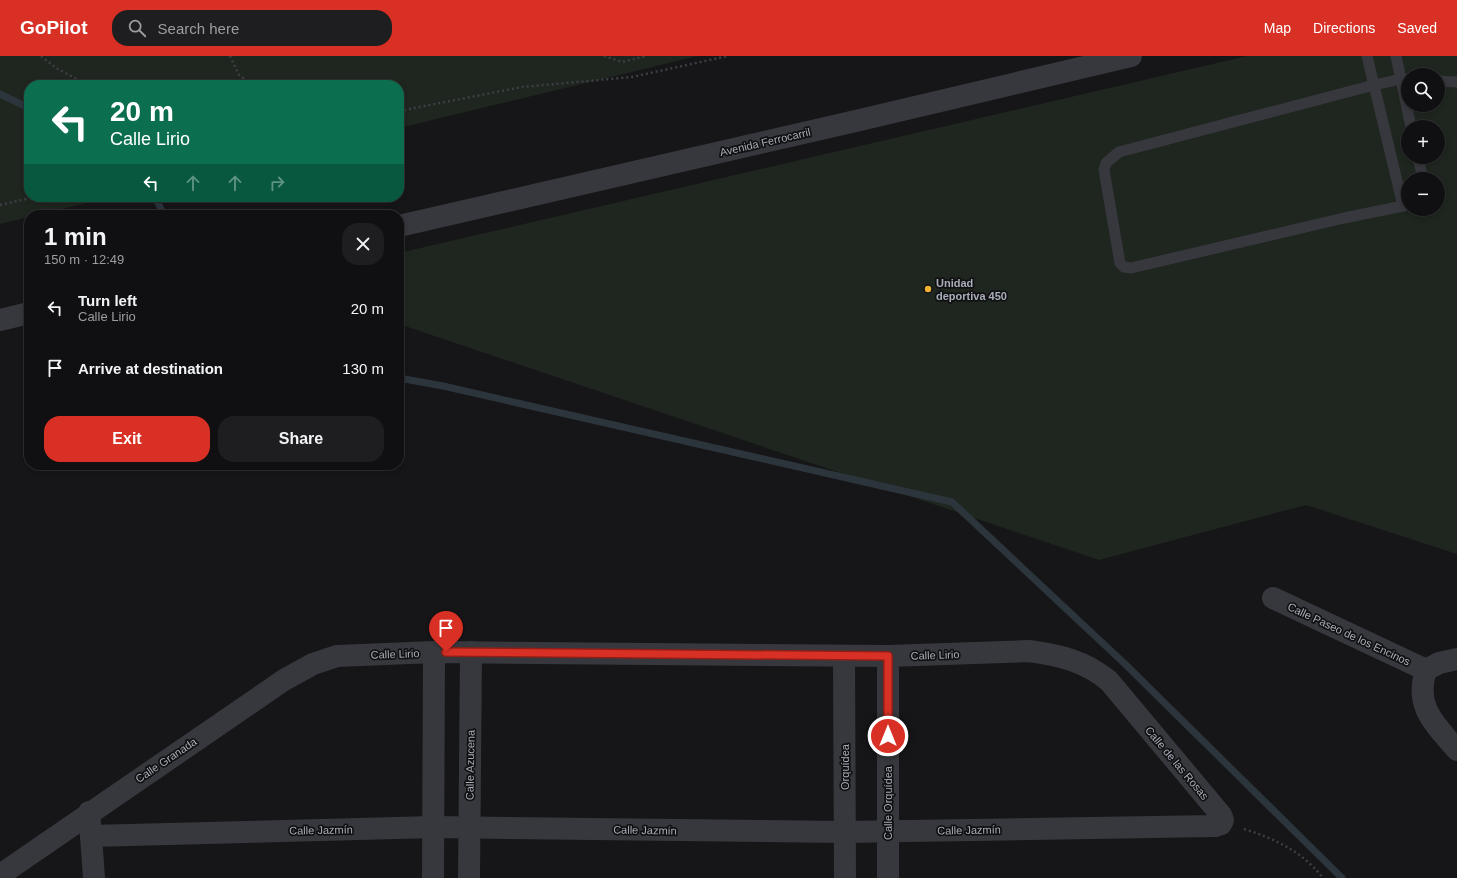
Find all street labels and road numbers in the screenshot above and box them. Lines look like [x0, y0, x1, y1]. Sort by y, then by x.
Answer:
street label: Avenida Ferrocarril [718, 126, 812, 158]
street label: Calle Paseo de los Encinos [1286, 600, 1413, 668]
street label: Calle Lirio [370, 647, 420, 661]
street label: Calle Lirio [910, 648, 960, 662]
street label: Calle de las Rosas [1143, 724, 1211, 802]
street label: Calle Azucena [463, 729, 477, 800]
street label: Calle Granada [133, 735, 199, 785]
street label: Orquídea [839, 743, 851, 790]
street label: Calle Orquídea [882, 765, 894, 840]
street label: Calle Jazmín [289, 823, 353, 837]
street label: Calle Jazmín [613, 823, 677, 837]
street label: Calle Jazmín [937, 823, 1001, 837]

